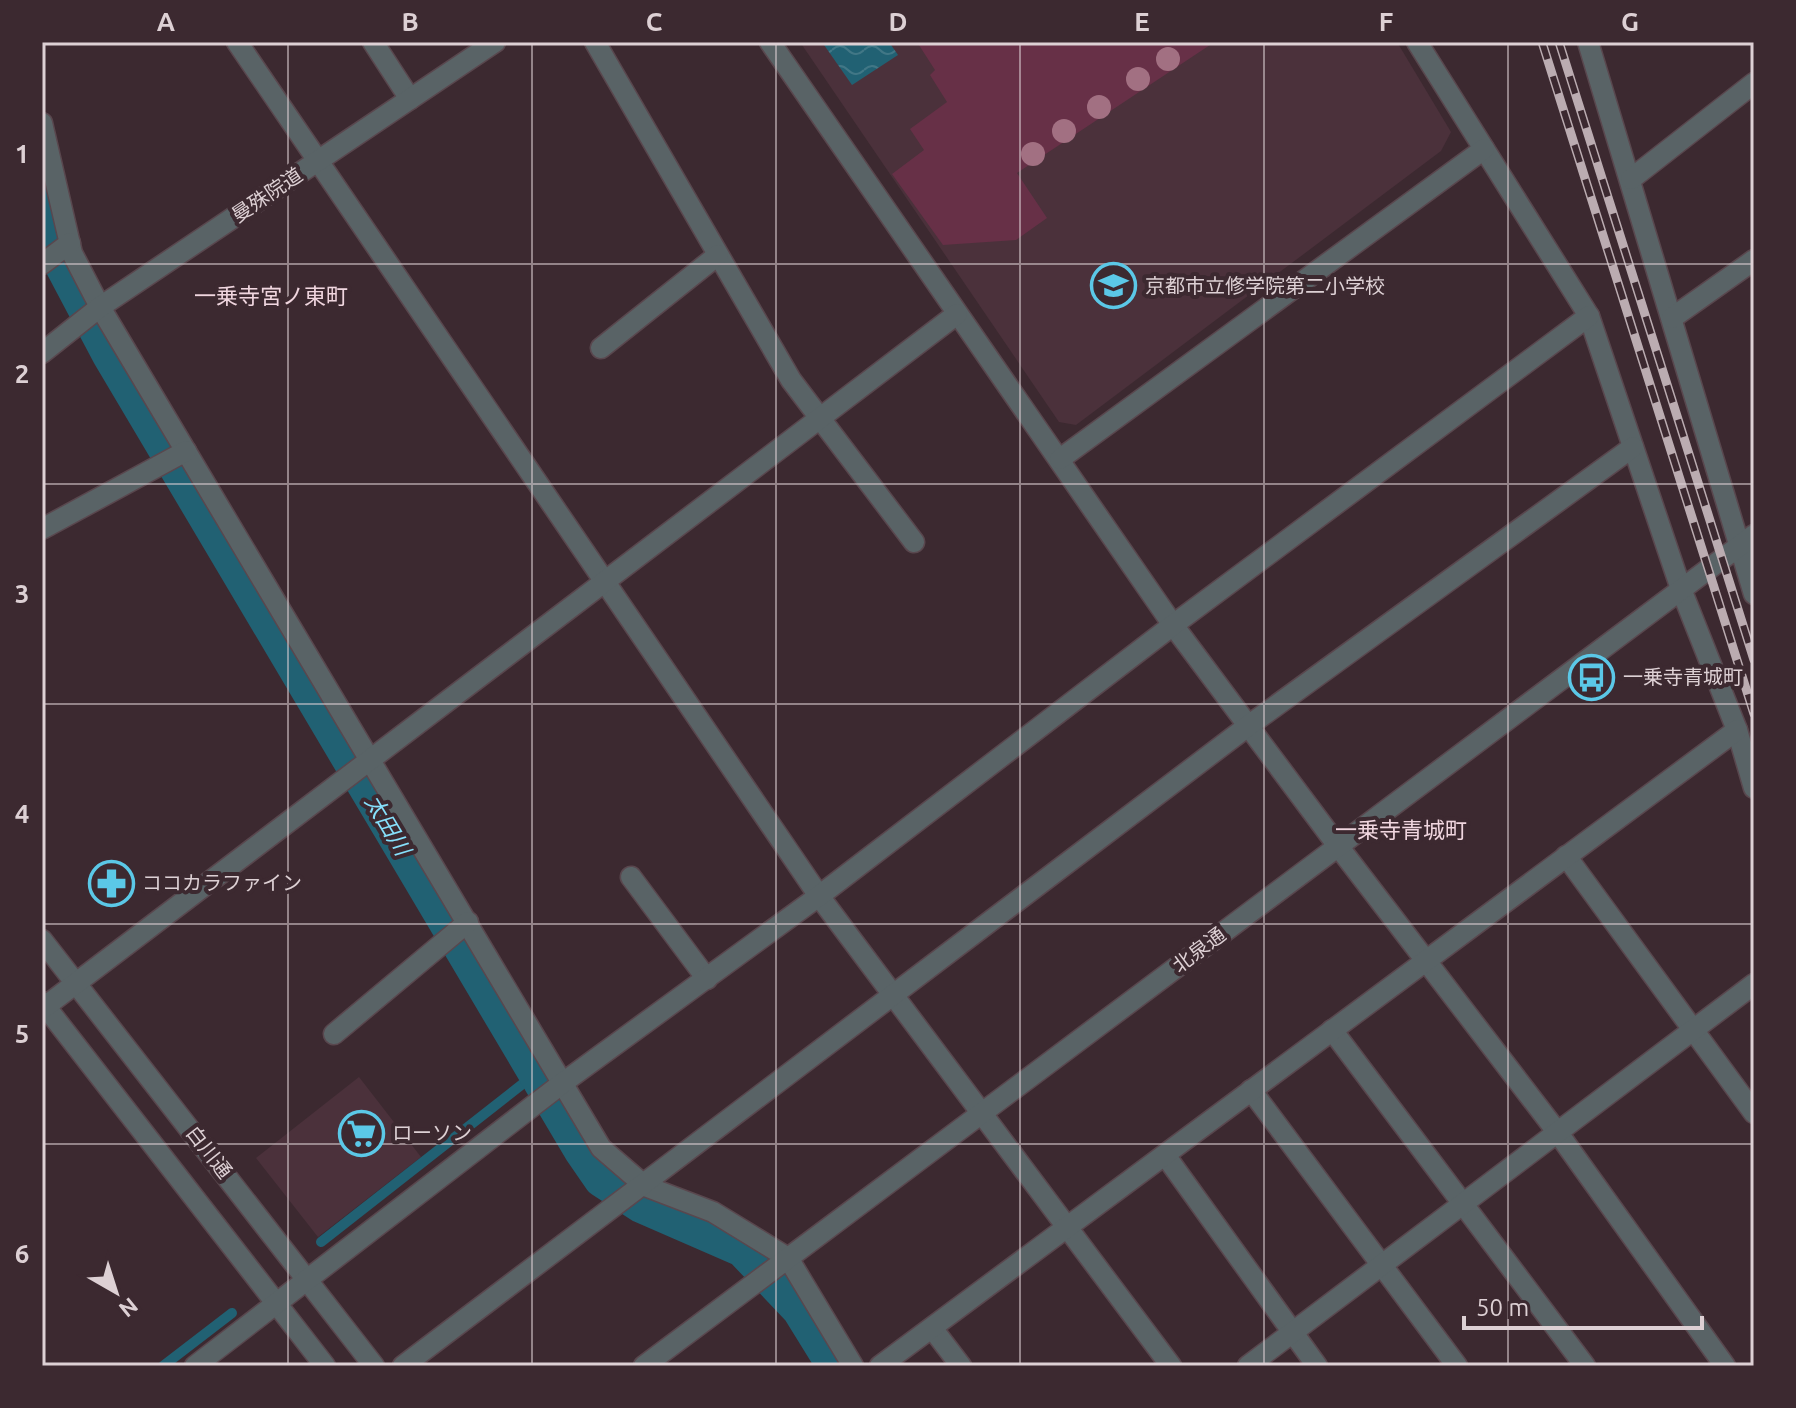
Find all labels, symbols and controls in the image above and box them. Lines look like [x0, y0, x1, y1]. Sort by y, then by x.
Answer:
text: A [157, 7, 176, 36]
text: B [401, 7, 419, 36]
text: C [646, 7, 663, 36]
text: D [889, 7, 907, 36]
text: E [1134, 7, 1150, 36]
text: F [1379, 7, 1393, 36]
text: G [1621, 7, 1639, 36]
text: 1 [15, 139, 29, 168]
street label: 曼殊院道 [227, 163, 306, 226]
school or university icon: 京都市立修学院第二小学校 [1090, 262, 1138, 310]
place label: 京都市立修学院第二小学校 [1145, 274, 1385, 297]
district label: 一乗寺宮ノ東町 [194, 283, 348, 308]
text: 2 [15, 359, 29, 388]
text: 3 [15, 579, 29, 608]
bus stop icon: 一乗寺青城町 [1568, 653, 1616, 701]
place label: 一乗寺青城町 [1623, 665, 1743, 688]
water label: 太田川 [361, 790, 417, 861]
text: 4 [15, 799, 29, 828]
district label: 一乗寺青城町 [1335, 817, 1467, 842]
pharmacy icon: ココカラファイン [87, 859, 135, 907]
place label: ココカラファイン [142, 871, 302, 894]
street label: 北泉通 [1168, 922, 1230, 977]
text: 5 [15, 1019, 29, 1048]
supermarket icon: ローソン [337, 1109, 385, 1157]
street label: 白川通 [182, 1121, 237, 1182]
place label: ローソン [392, 1121, 472, 1144]
text: 6 [15, 1239, 29, 1268]
north arrow [76, 1252, 156, 1332]
scale bar [1464, 1280, 1702, 1330]
text: N [115, 1293, 143, 1323]
text: 50 m [1476, 1294, 1529, 1321]

